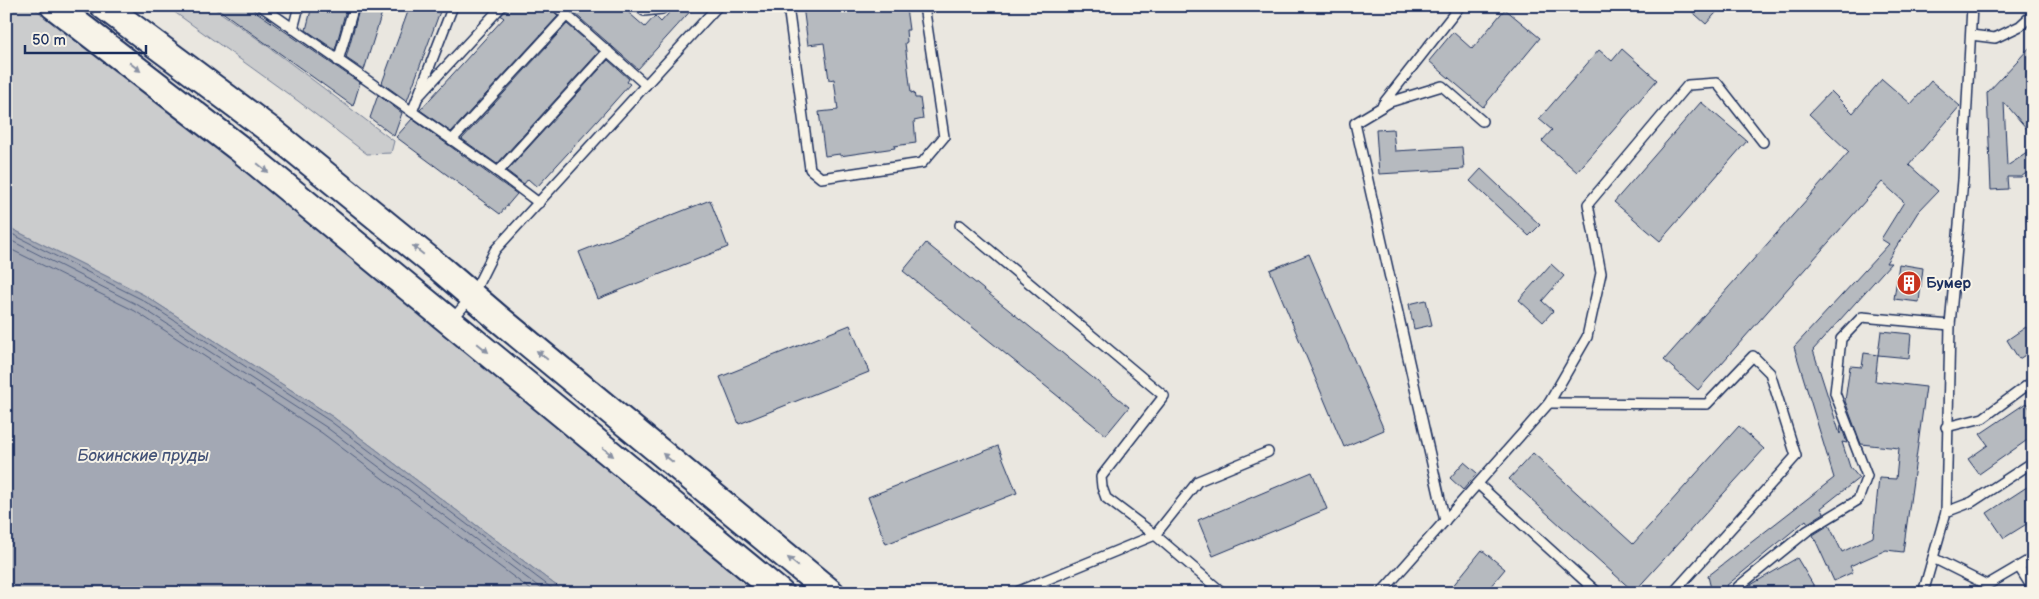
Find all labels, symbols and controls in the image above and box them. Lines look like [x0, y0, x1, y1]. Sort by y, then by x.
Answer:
scale bar [25, 22, 146, 54]
text: 50 m [32, 31, 66, 50]
one-way arrow [128, 62, 141, 73]
one-way arrow [256, 162, 269, 173]
one-way arrow [412, 245, 425, 256]
building icon: Бумер [1896, 270, 1922, 296]
place label: Бумер [1926, 274, 1971, 293]
one-way arrow [476, 343, 489, 354]
one-way arrow [536, 349, 549, 360]
one-way arrow [602, 446, 615, 457]
water label: Бокинские пруды [77, 447, 209, 466]
one-way arrow [662, 453, 674, 464]
one-way arrow [787, 556, 800, 567]

